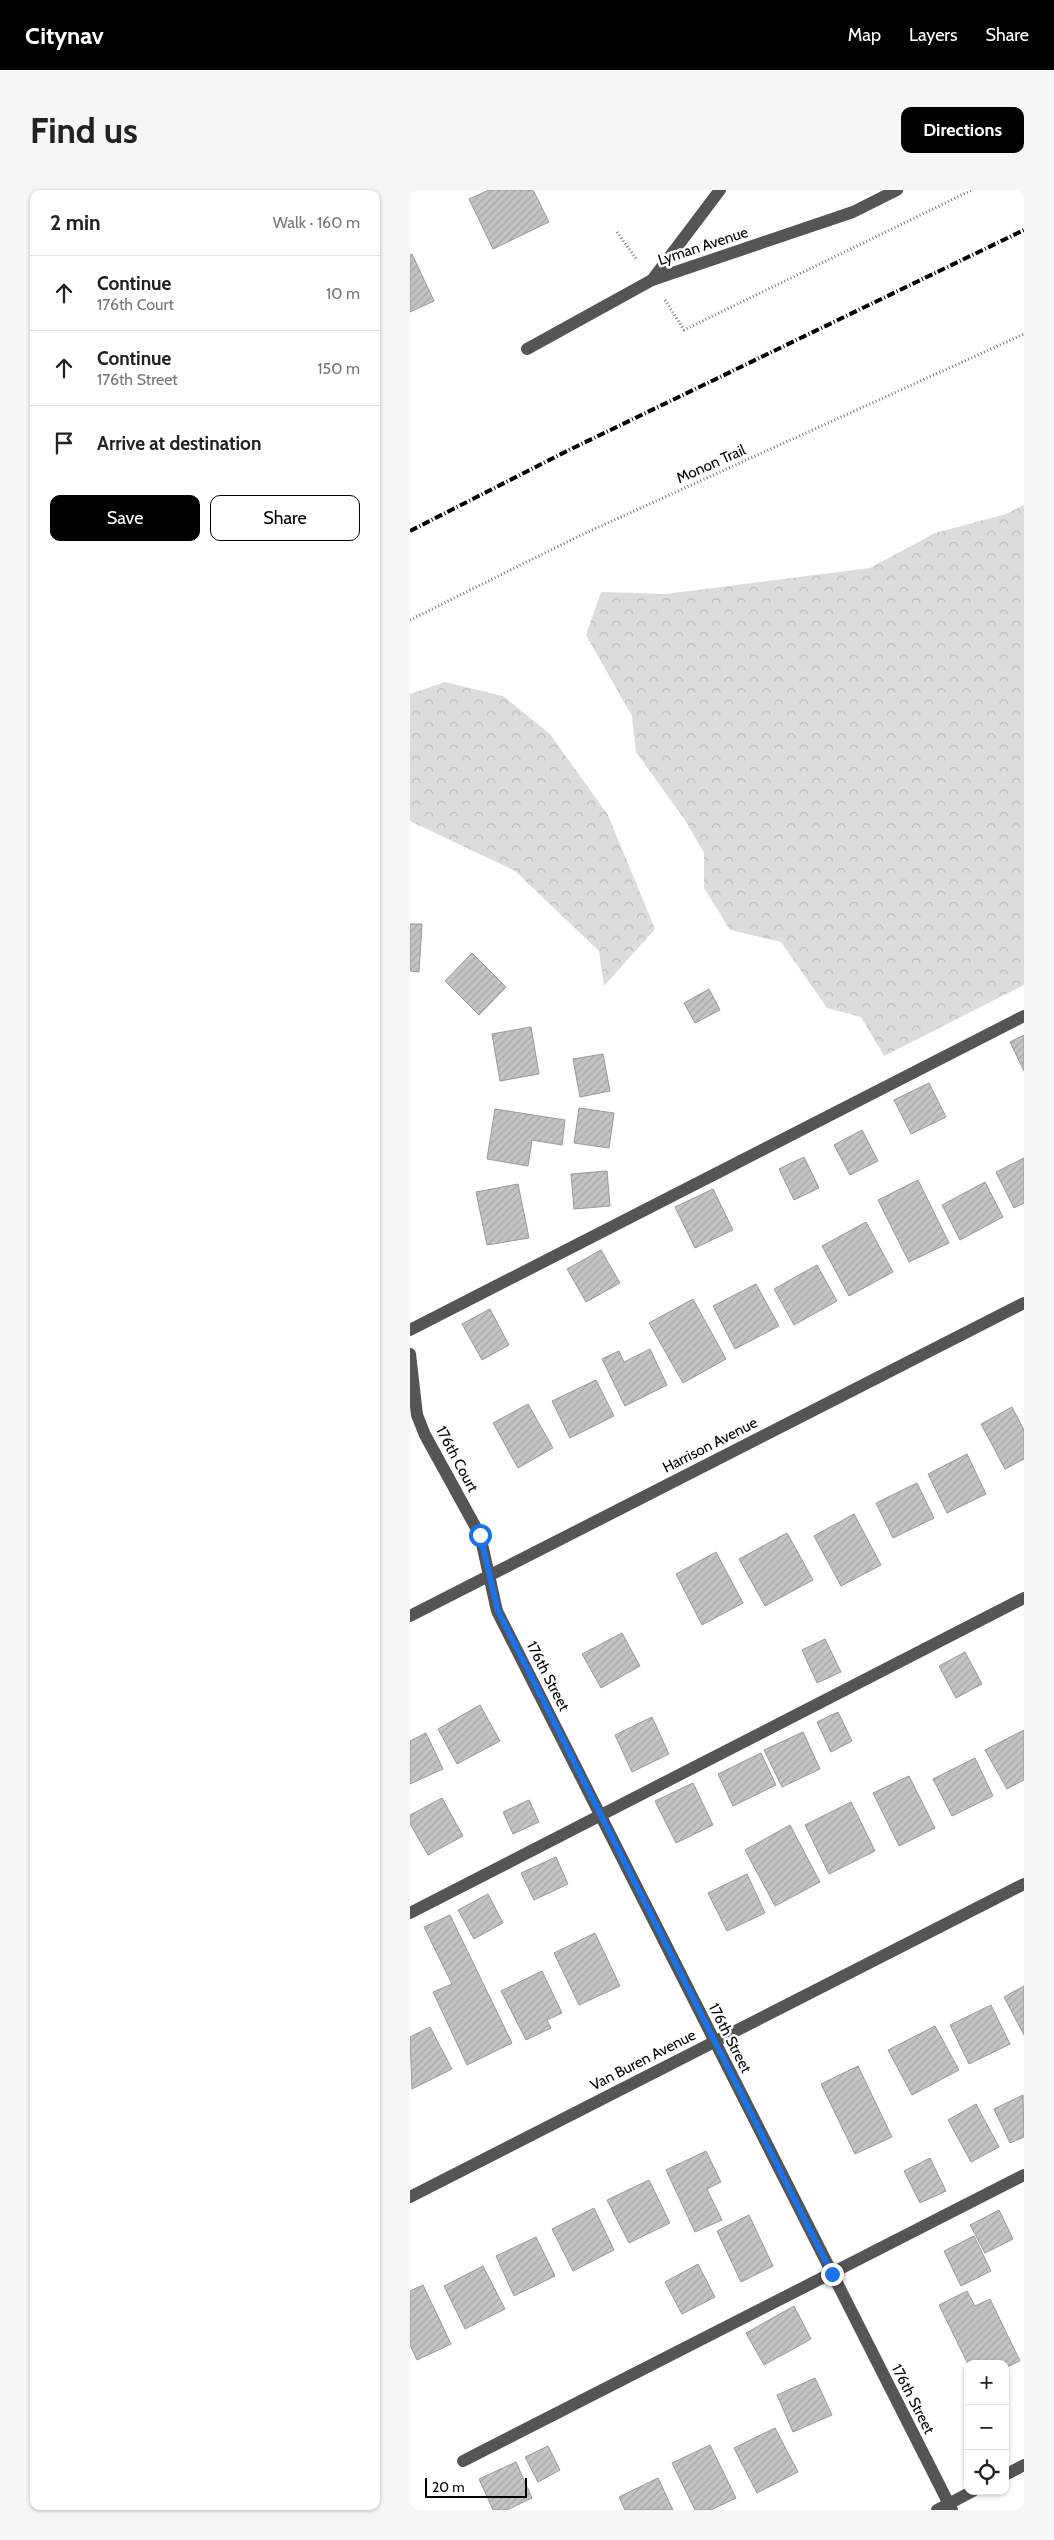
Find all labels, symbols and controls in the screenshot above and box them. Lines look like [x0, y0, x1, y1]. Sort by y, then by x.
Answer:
text: Citynav [25, 21, 104, 50]
text: Map [848, 24, 881, 46]
text: Layers [909, 24, 958, 46]
text: Share [986, 24, 1029, 46]
button: Directions [901, 107, 1024, 153]
text: Find us [30, 109, 138, 152]
text: 2 min [50, 210, 101, 235]
text: Walk · 160 m [273, 213, 360, 232]
street label: Lyman Avenue [656, 223, 751, 269]
text: Continue [97, 272, 171, 295]
icon: ahead [50, 279, 78, 307]
text: 10 m [326, 284, 360, 303]
text: 176th Court [97, 295, 174, 314]
text: Continue [97, 347, 171, 370]
icon: ahead [50, 354, 78, 382]
text: 150 m [317, 359, 360, 378]
text: 176th Street [97, 370, 178, 389]
icon: arrive [50, 429, 78, 457]
text: Arrive at destination [97, 432, 261, 455]
street label: Monon Trail [674, 441, 749, 487]
button: Save [50, 495, 200, 541]
button: Share [210, 495, 360, 541]
street label: Harrison Avenue [660, 1413, 761, 1477]
street label: 176th Court [432, 1423, 482, 1495]
route start [469, 1524, 492, 1547]
street label: 176th Street [523, 1638, 573, 1714]
street label: 176th Street [705, 2000, 755, 2076]
street label: Van Buren Avenue [587, 2026, 699, 2094]
route end [821, 2263, 844, 2286]
map controls [964, 2360, 1009, 2495]
button: + [964, 2360, 1009, 2405]
street label: 176th Street [888, 2361, 938, 2437]
button: − [964, 2405, 1009, 2450]
button: locate [964, 2450, 1009, 2495]
scale bar [425, 2475, 528, 2498]
text: 20 m [432, 2478, 465, 2496]

